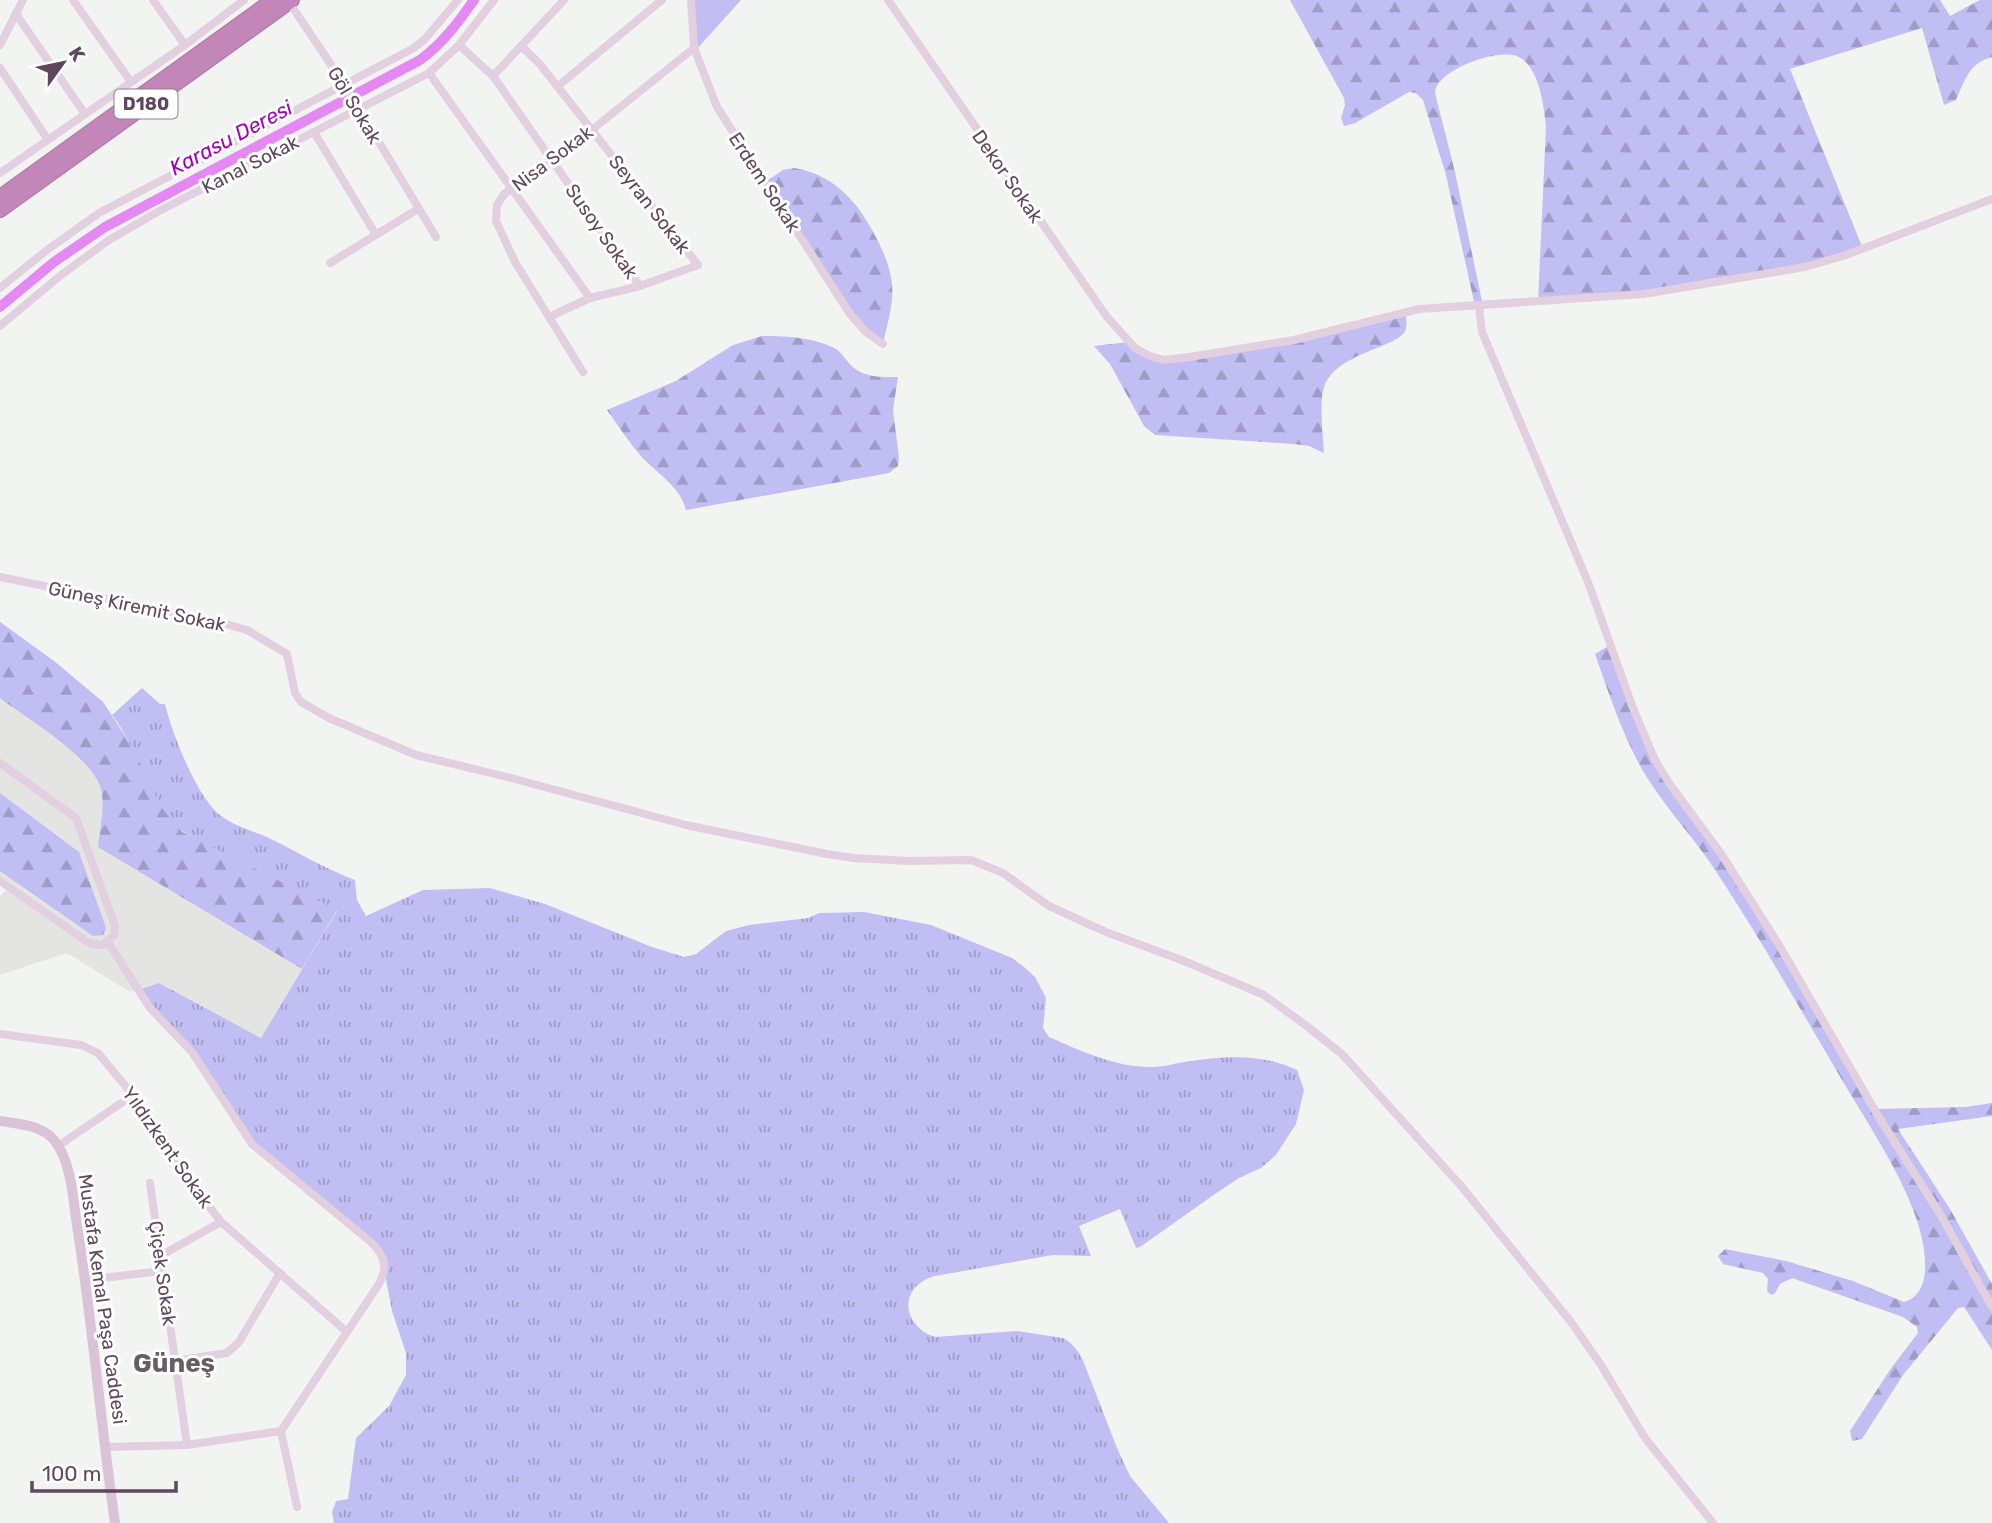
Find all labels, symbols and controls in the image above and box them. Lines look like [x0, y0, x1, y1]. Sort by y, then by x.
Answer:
north arrow [28, 28, 98, 98]
text: K [64, 42, 90, 66]
street label: Göl Sokak [323, 63, 387, 148]
road number: D180 [114, 90, 178, 119]
water label: Karasu Deresi [165, 94, 297, 180]
street label: Nisa Sokak [507, 120, 597, 196]
street label: Dekor Sokak [967, 125, 1048, 227]
street label: Erdem Sokak [724, 128, 806, 237]
street label: Kanal Sokak [198, 130, 303, 199]
street label: Seyran Sokak [604, 150, 695, 258]
street label: Susoy Sokak [560, 179, 643, 283]
street label: Güneş Kiremit Sokak [46, 576, 228, 637]
street label: Yıldızkent Sokak [117, 1082, 218, 1213]
street label: Mustafa Kemal Paşa Caddesi [74, 1172, 131, 1426]
street label: Çiçek Sokak [144, 1219, 181, 1327]
district label: Güneş [133, 1348, 215, 1379]
scale bar [32, 1450, 175, 1494]
text: 100 m [42, 1461, 101, 1486]

